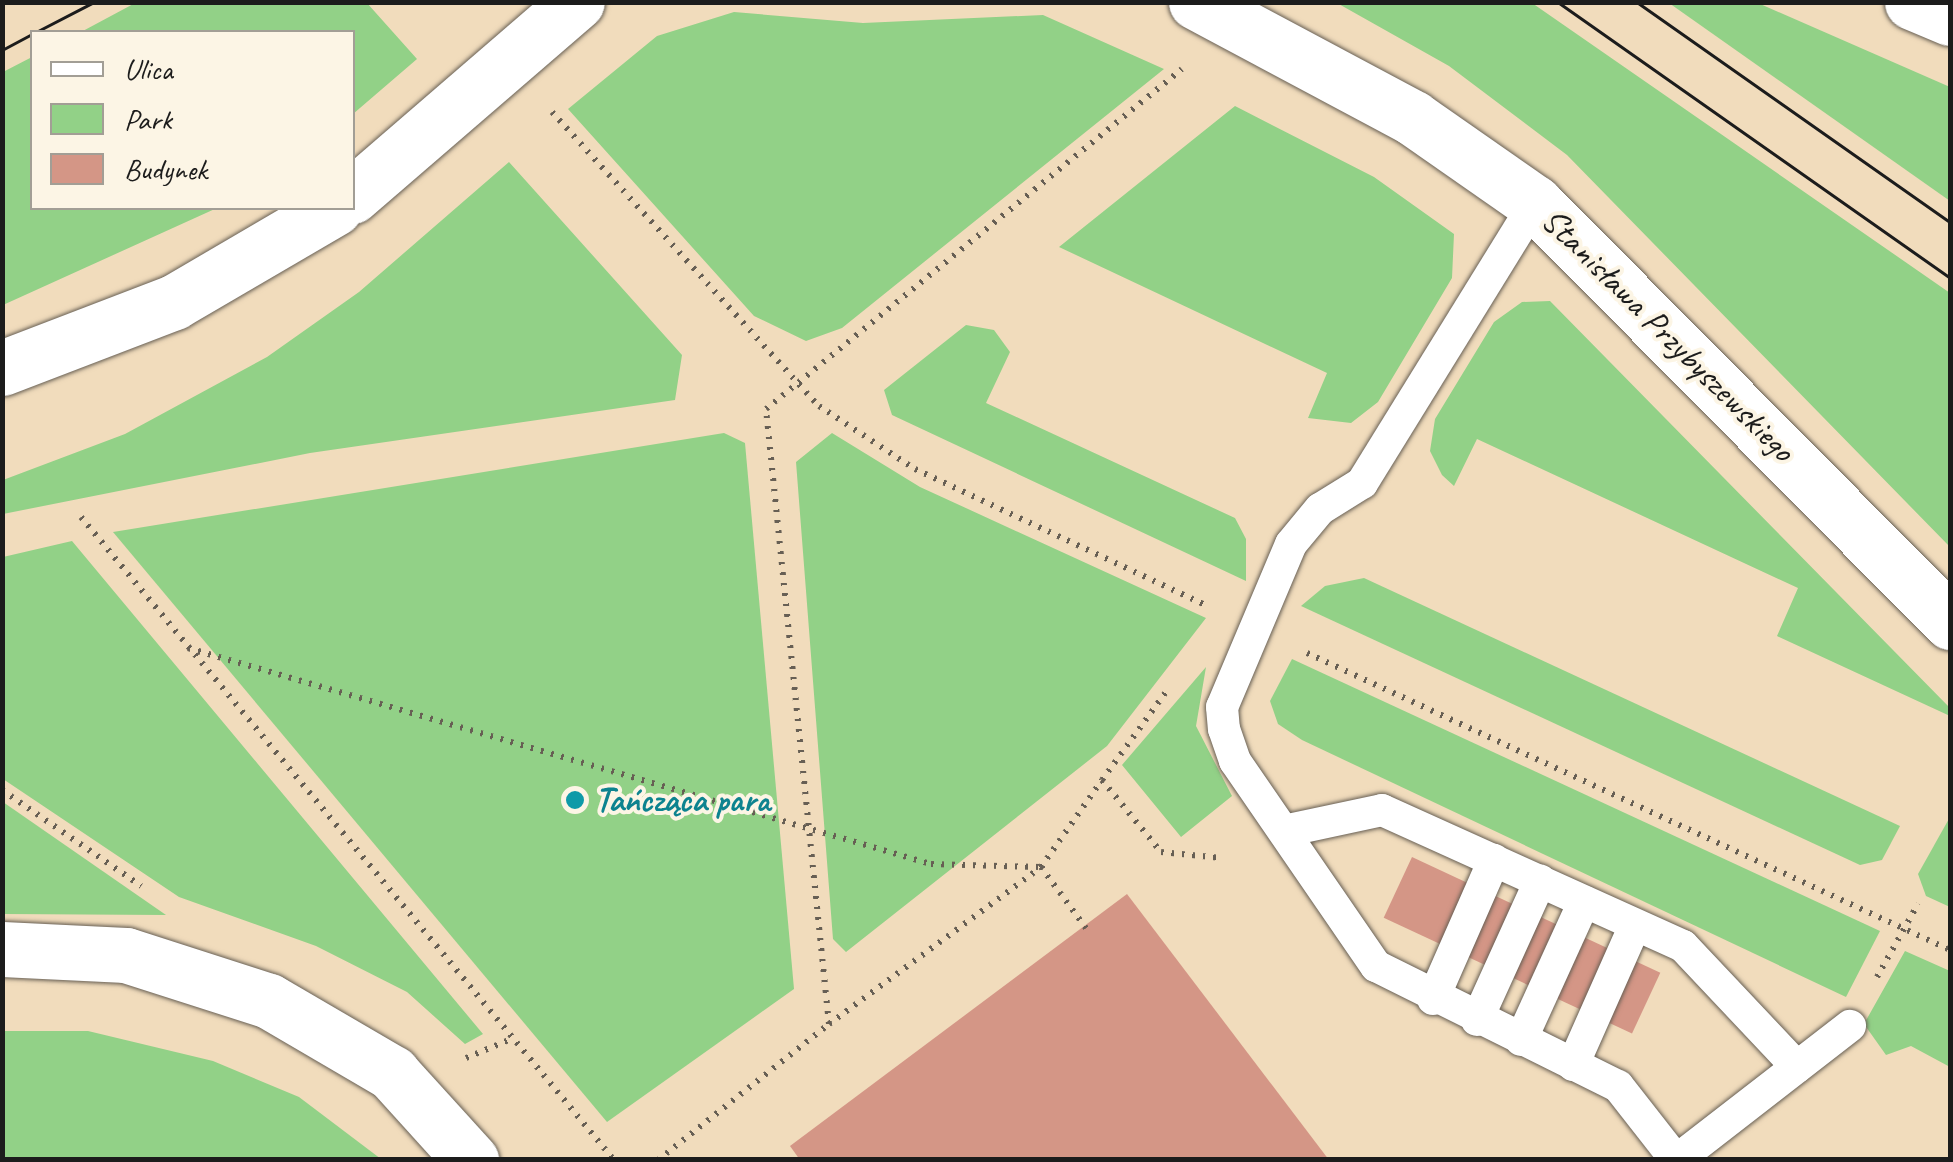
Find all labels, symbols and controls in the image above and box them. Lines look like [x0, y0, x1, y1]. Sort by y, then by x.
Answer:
legend [30, 30, 355, 210]
text: Ulica [124, 50, 173, 88]
text: Park [124, 100, 172, 138]
text: Budynek [124, 150, 207, 188]
street label: Stanisława Przybyszewskiego [1533, 200, 1803, 470]
place label: Tańcząca para [595, 779, 771, 821]
marker: Tańcząca para [564, 789, 586, 811]

